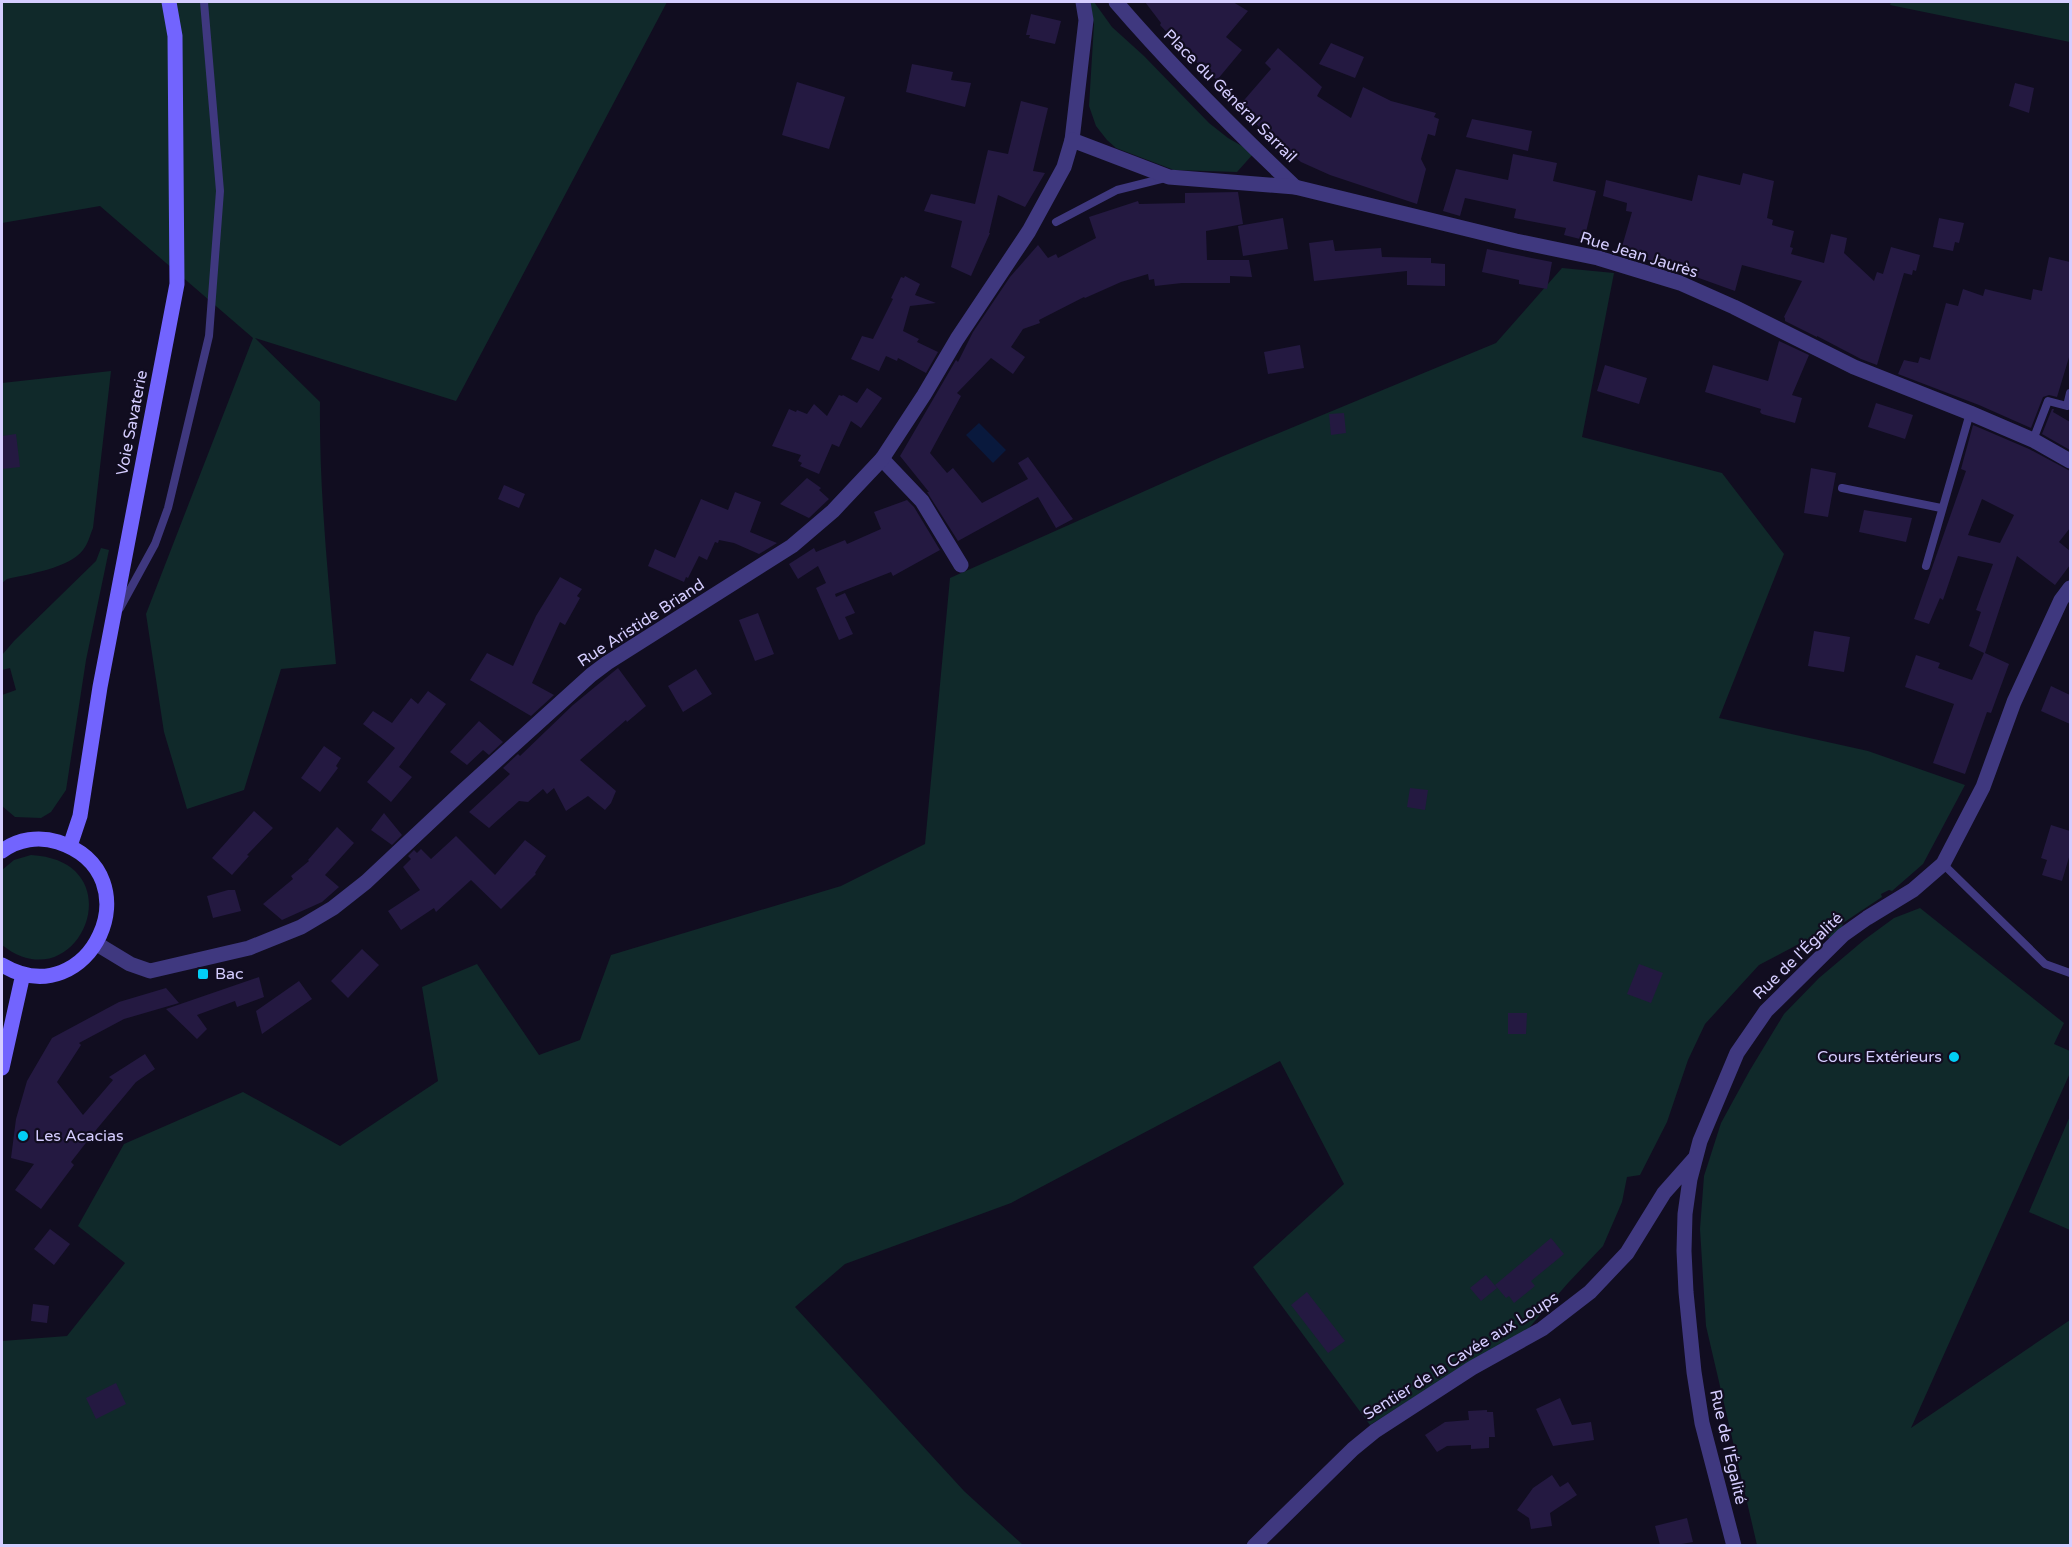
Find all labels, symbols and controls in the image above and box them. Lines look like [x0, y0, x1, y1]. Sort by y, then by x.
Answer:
street label: Place du Général Sarrail [1159, 25, 1301, 167]
street label: Rue Jean Jaurès [1577, 228, 1701, 282]
street label: Voie Savaterie [112, 368, 152, 478]
street label: Rue Aristide Briand [574, 575, 708, 671]
street label: Rue de l'Égalité [1749, 908, 1847, 1004]
place label: Bac [215, 964, 244, 984]
marker: Bac [196, 967, 210, 981]
place label: Cours Extérieurs [1817, 1047, 1942, 1067]
marker: Cours Extérieurs [1947, 1050, 1961, 1064]
place label: Les Acacias [35, 1126, 124, 1146]
marker: Les Acacias [16, 1129, 30, 1143]
street label: Sentier de la Cavée aux Loups [1360, 1287, 1562, 1425]
street label: Rue de l'Égalité [1705, 1388, 1751, 1506]

